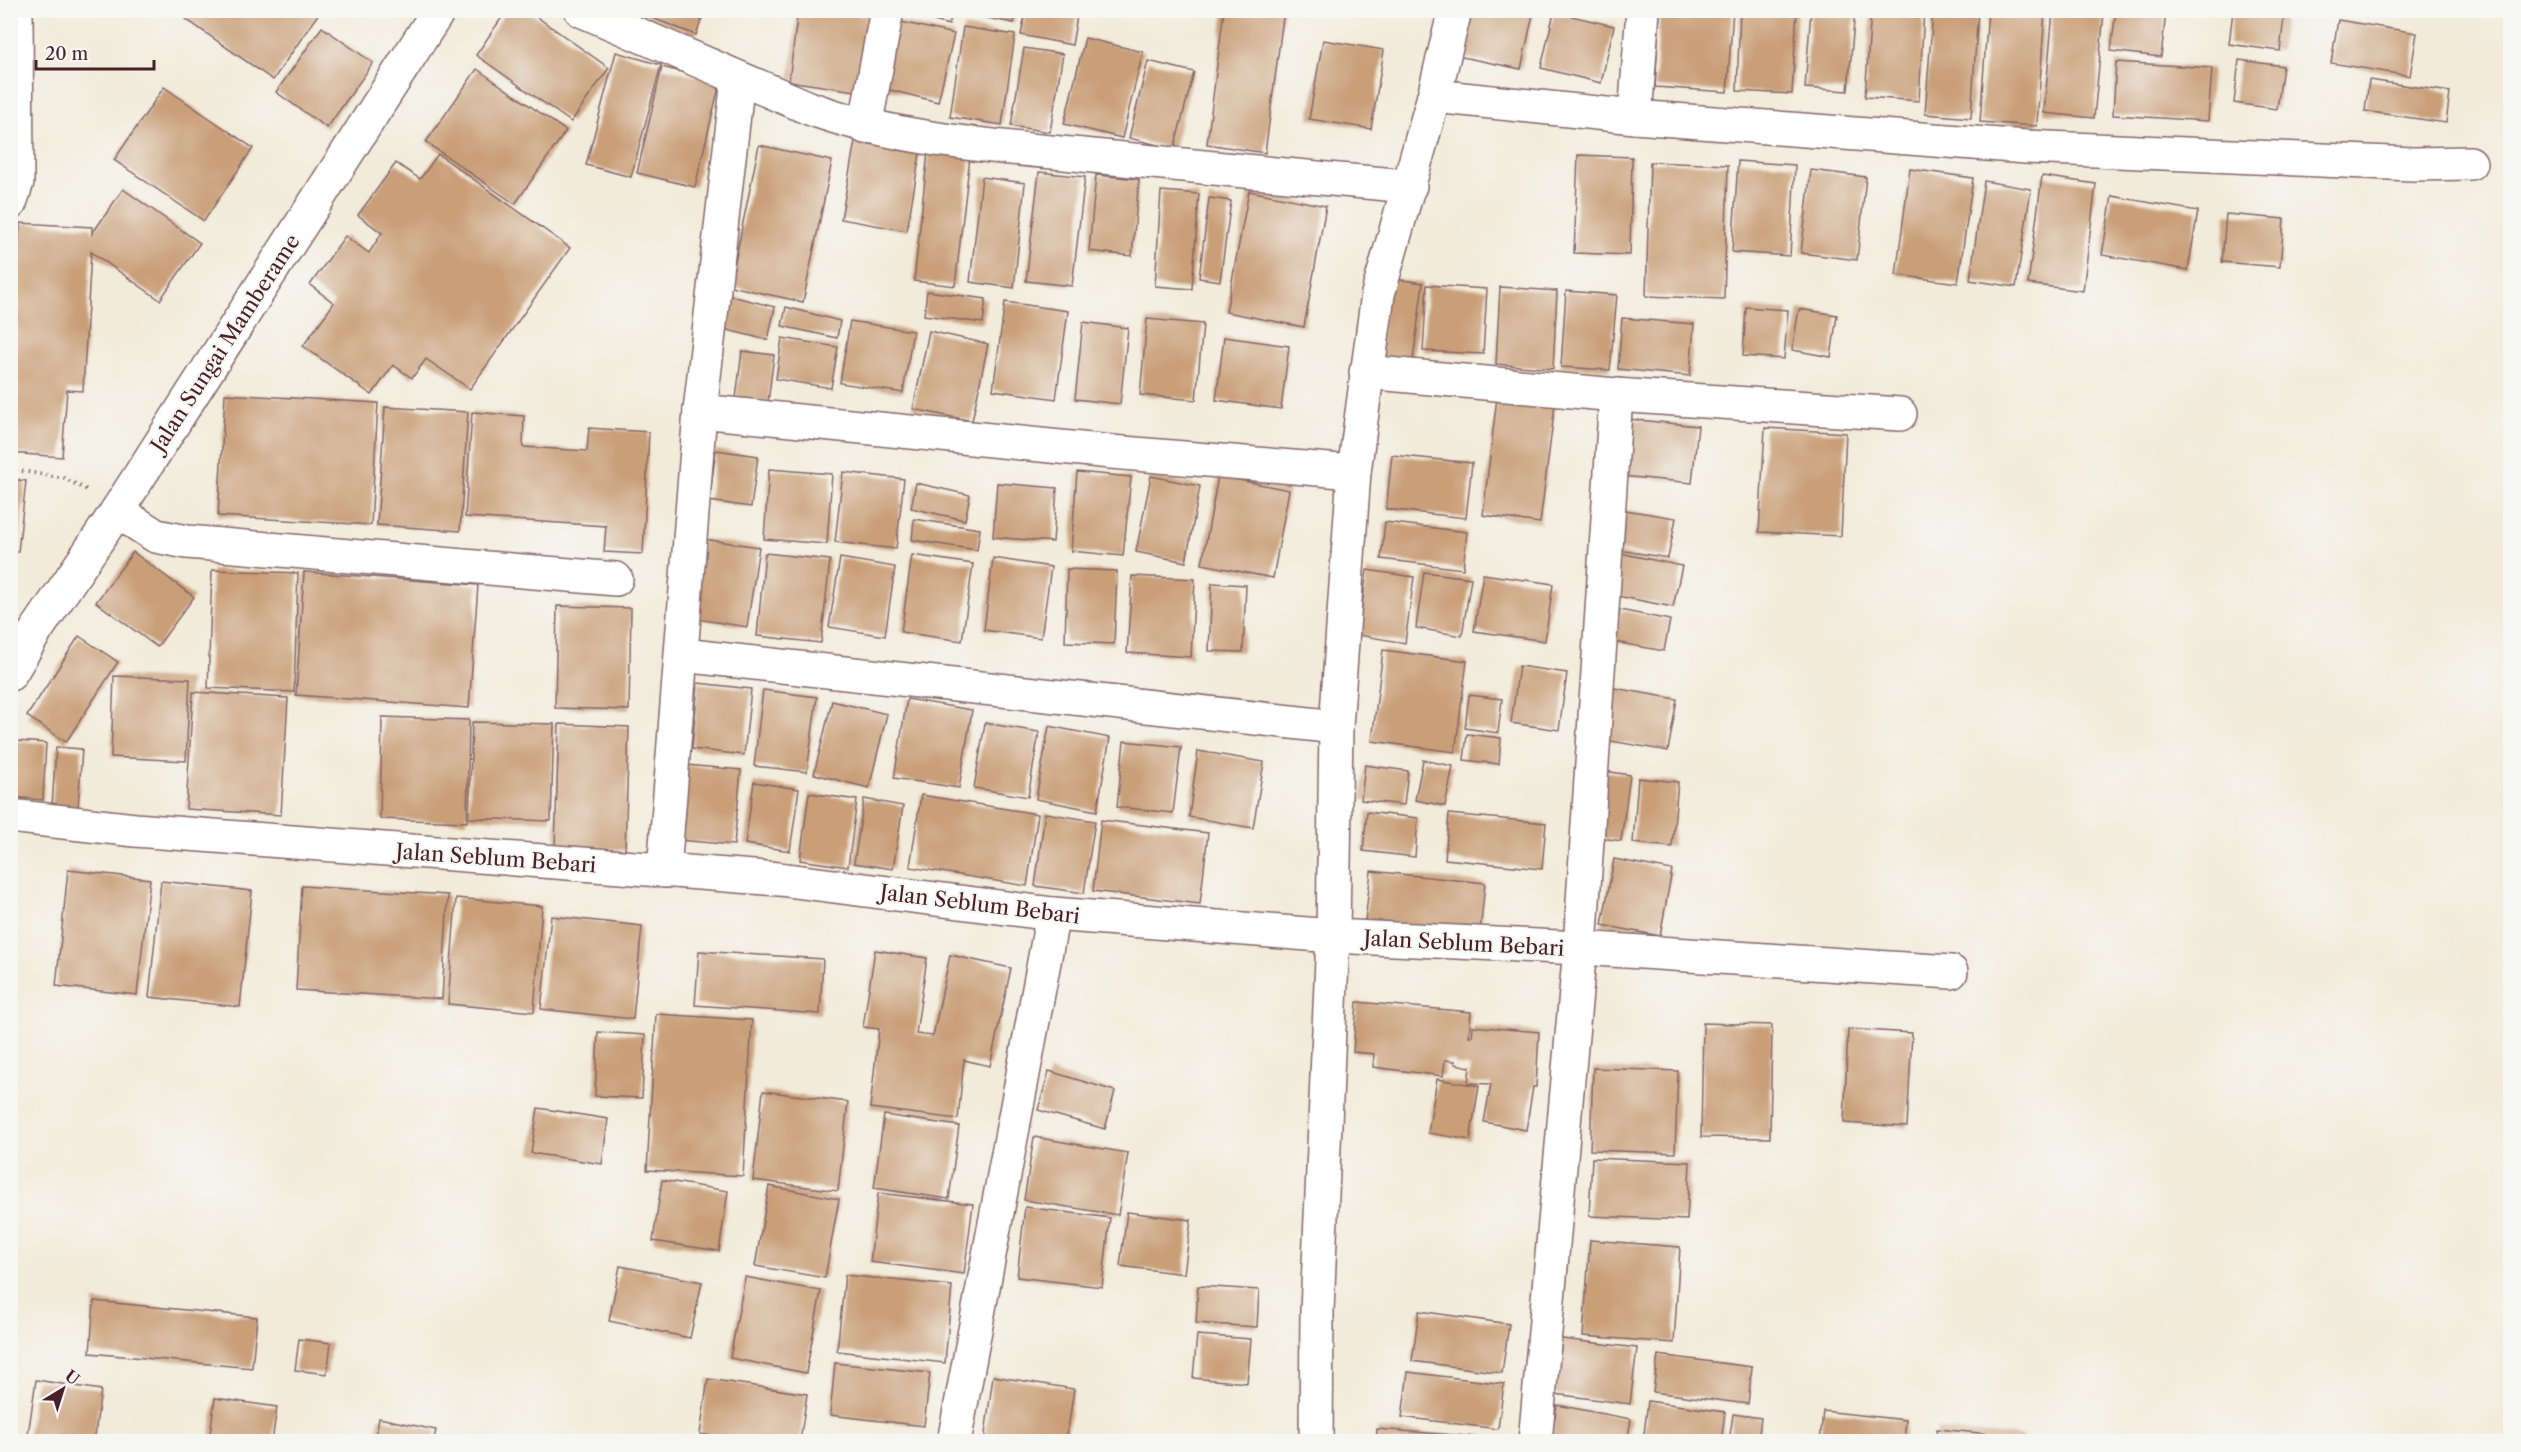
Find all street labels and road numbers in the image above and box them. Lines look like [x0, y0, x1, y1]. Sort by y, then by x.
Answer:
street label: Jalan Sungai Mamberame [144, 230, 305, 459]
street label: Jalan Seblum Bebari [392, 838, 597, 877]
street label: Jalan Seblum Bebari [876, 879, 1081, 929]
street label: Jalan Seblum Bebari [1360, 925, 1565, 961]

